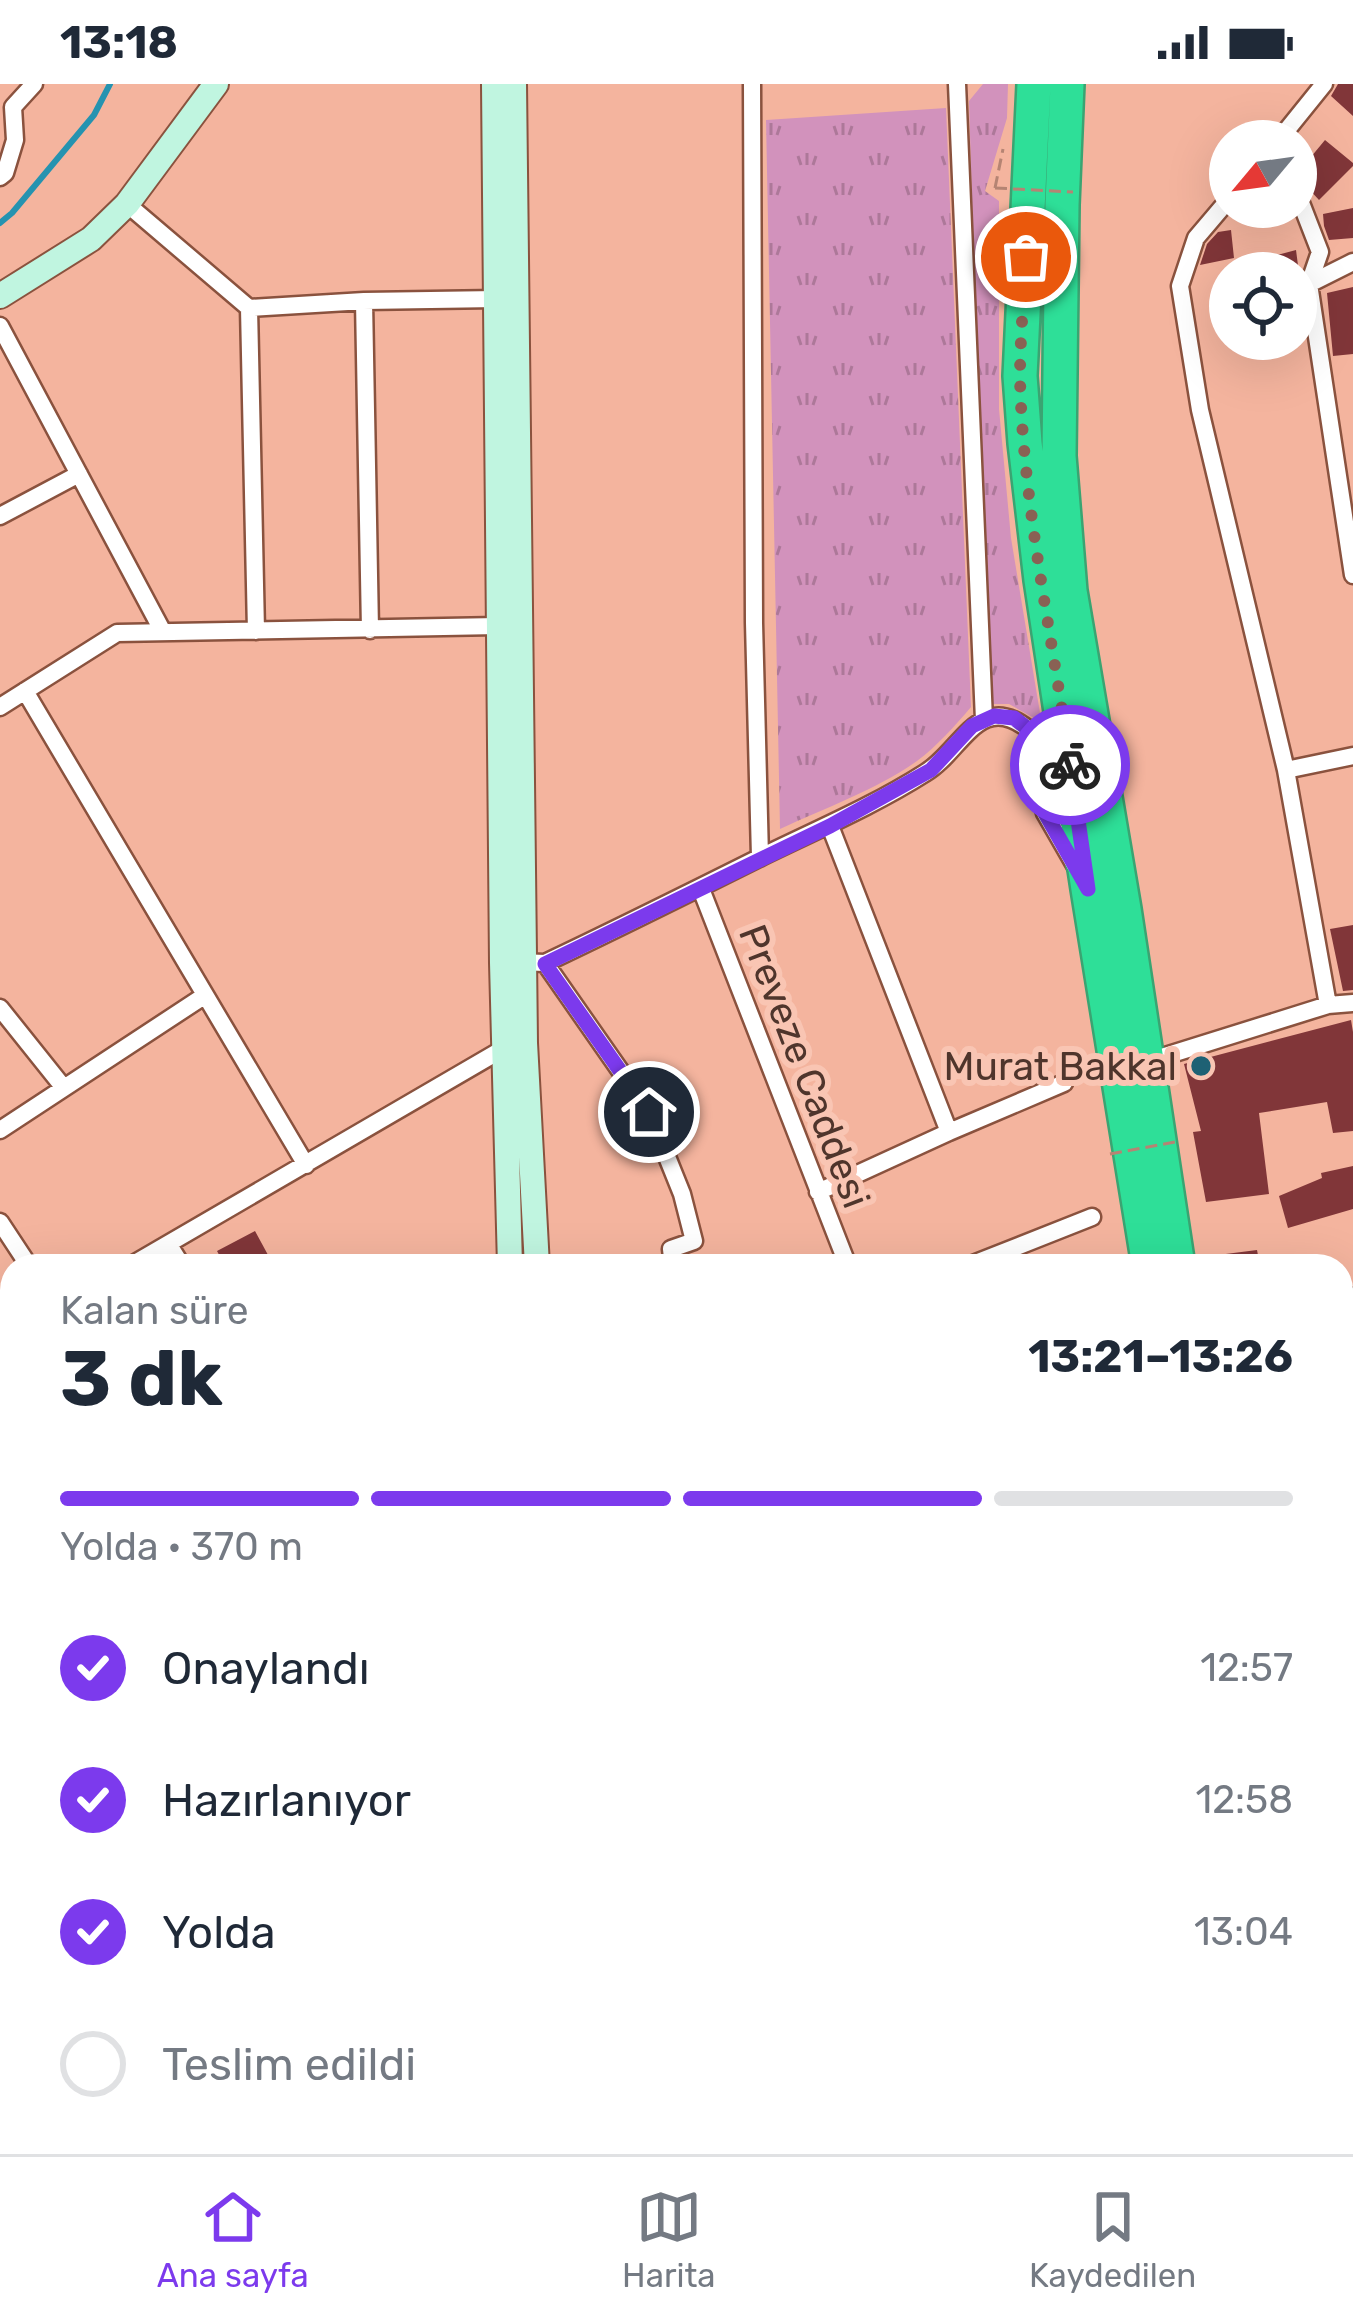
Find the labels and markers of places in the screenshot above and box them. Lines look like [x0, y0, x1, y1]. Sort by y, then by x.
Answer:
pin [975, 206, 1077, 308]
place label: Murat Bakkal [943, 1044, 1177, 1090]
marker: Murat Bakkal [1188, 1053, 1214, 1079]
pin [598, 1061, 700, 1163]

